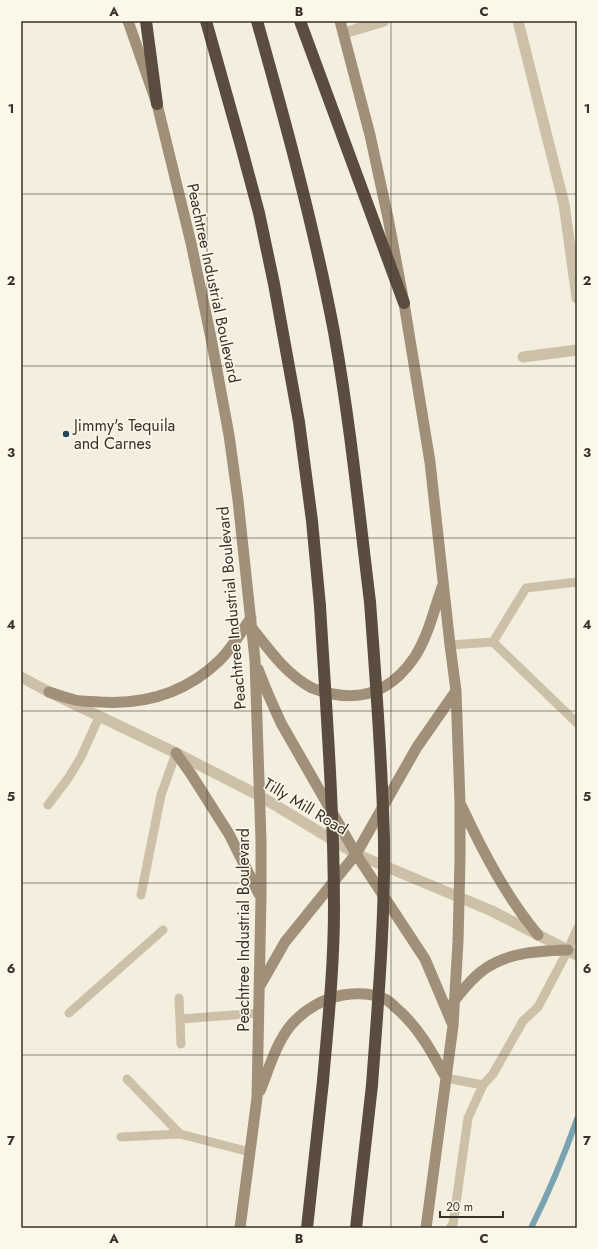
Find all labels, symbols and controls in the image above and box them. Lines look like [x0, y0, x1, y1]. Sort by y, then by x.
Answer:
text: A [108, 2, 119, 21]
text: B [295, 2, 304, 21]
text: C [479, 2, 489, 21]
text: 1 [8, 99, 14, 118]
text: 1 [584, 99, 590, 118]
street label: Peachtree Industrial Boulevard [181, 181, 246, 385]
text: 2 [7, 271, 15, 290]
text: 2 [583, 271, 591, 290]
place label: Jimmy's Tequila and Carnes [72, 414, 175, 455]
marker: Jimmy's Tequila and Carnes [61, 429, 71, 439]
text: 3 [7, 443, 15, 462]
text: 3 [583, 443, 591, 462]
street label: Peachtree Industrial Boulevard [211, 505, 252, 710]
text: 4 [6, 615, 16, 634]
text: 4 [582, 615, 592, 634]
street label: Tilly Mill Road [259, 772, 352, 841]
text: 5 [7, 787, 15, 806]
text: 5 [583, 787, 591, 806]
street label: Peachtree Industrial Boulevard [232, 828, 255, 1032]
text: 6 [7, 959, 16, 978]
text: 6 [583, 959, 592, 978]
text: 7 [7, 1131, 15, 1150]
text: 7 [583, 1131, 591, 1150]
scale bar [440, 1193, 503, 1219]
text: 20 m [446, 1198, 473, 1216]
text: A [108, 1229, 119, 1248]
text: B [295, 1229, 304, 1248]
text: C [479, 1229, 489, 1248]

